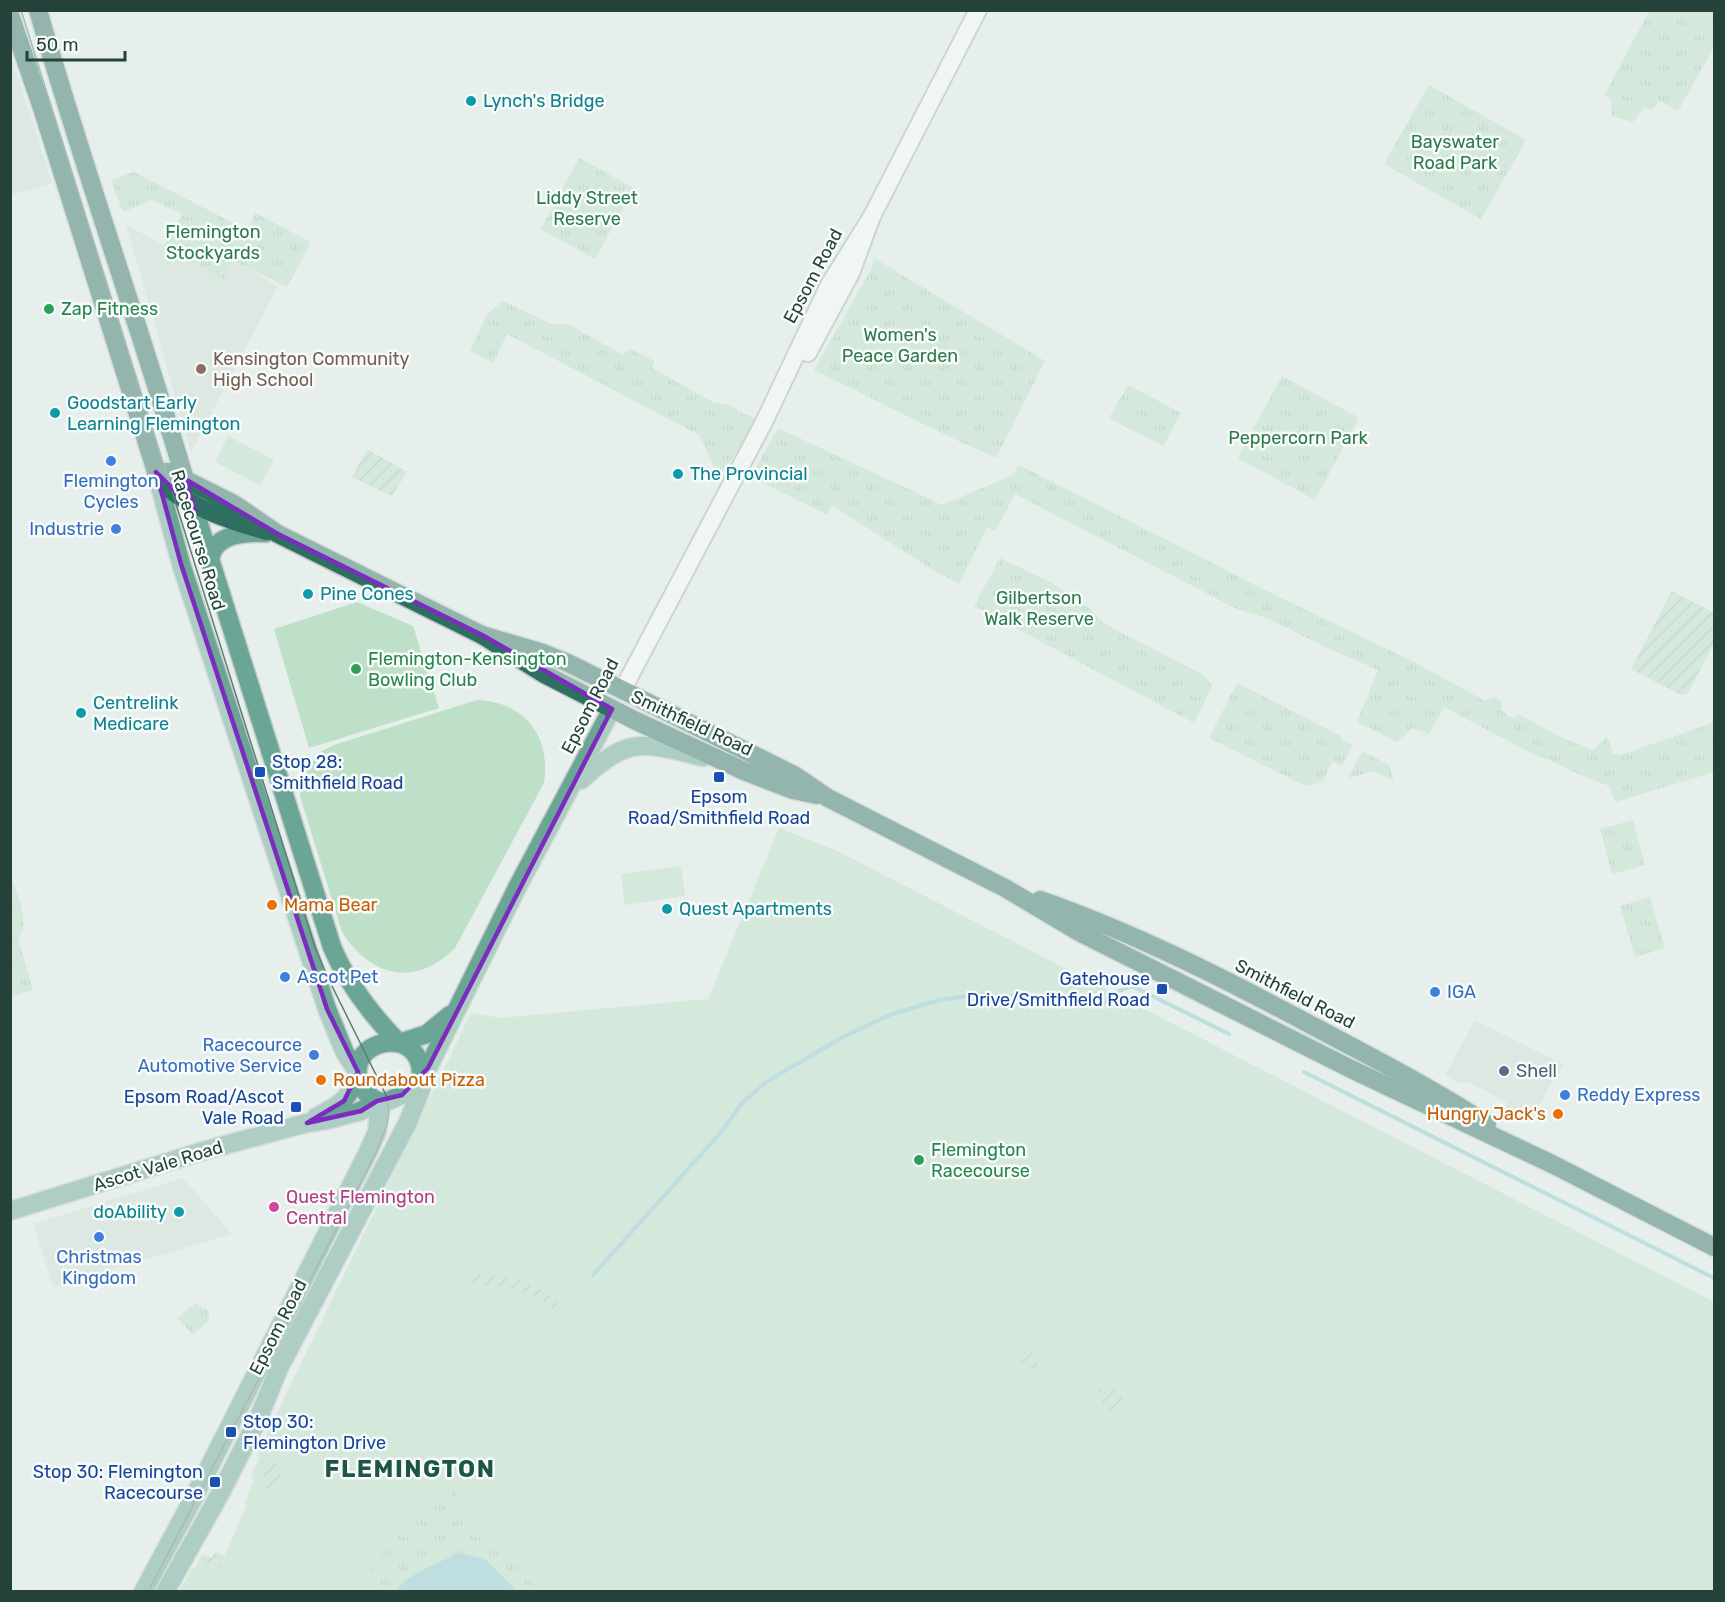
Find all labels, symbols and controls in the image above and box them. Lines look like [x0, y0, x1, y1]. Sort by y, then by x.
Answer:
scale bar [27, 24, 124, 62]
text: 50 m [36, 34, 79, 56]
place label: Lynch's Bridge [483, 90, 605, 112]
marker: Lynch's Bridge [464, 94, 478, 108]
park label: Bayswater Road Park [1411, 131, 1499, 174]
park label: Liddy Street Reserve [536, 187, 638, 230]
park label: Flemington Stockyards [165, 221, 261, 264]
street label: Epsom Road [779, 225, 847, 327]
place label: Zap Fitness [61, 298, 158, 320]
marker: Zap Fitness [42, 302, 56, 316]
park label: Women's Peace Garden [842, 324, 958, 367]
place label: Kensington Community High School [213, 348, 410, 391]
marker: Kensington Community High School [194, 362, 208, 376]
place label: Goodstart Early Learning Flemington [67, 392, 240, 435]
marker: Goodstart Early Learning Flemington [48, 406, 62, 420]
park label: Peppercorn Park [1228, 427, 1368, 449]
marker: Flemington Cycles [104, 454, 118, 468]
place label: The Provincial [690, 463, 808, 485]
street label: Racecourse Road [166, 467, 230, 613]
marker: The Provincial [671, 467, 685, 481]
place label: Flemington Cycles [63, 470, 159, 513]
place label: Industrie [29, 518, 104, 540]
marker: Industrie [109, 522, 123, 536]
place label: Pine Cones [320, 583, 414, 605]
marker: Pine Cones [301, 587, 315, 601]
park label: Gilbertson Walk Reserve [984, 587, 1094, 630]
place label: Flemington-Kensington Bowling Club [368, 648, 567, 691]
street label: Epsom Road [557, 655, 623, 757]
marker: Flemington-Kensington Bowling Club [349, 662, 363, 676]
street label: Smithfield Road [628, 685, 756, 761]
place label: Centrelink Medicare [93, 692, 179, 735]
marker: Centrelink Medicare [74, 706, 88, 720]
place label: Stop 28: Smithfield Road [272, 751, 404, 794]
marker: Stop 28: Smithfield Road [253, 765, 267, 779]
marker: Epsom Road/Smithfield Road [712, 770, 726, 784]
place label: Epsom Road/Smithfield Road [628, 786, 810, 829]
place label: Mama Bear [284, 894, 378, 916]
marker: Mama Bear [265, 898, 279, 912]
place label: Quest Apartments [679, 898, 832, 920]
marker: Quest Apartments [660, 902, 674, 916]
street label: Smithfield Road [1231, 954, 1359, 1034]
place label: Ascot Pet [297, 966, 378, 988]
place label: Gatehouse Drive/Smithfield Road [967, 968, 1150, 1011]
marker: Ascot Pet [278, 970, 292, 984]
place label: IGA [1447, 981, 1476, 1003]
marker: Gatehouse Drive/Smithfield Road [1155, 982, 1169, 996]
marker: IGA [1428, 985, 1442, 999]
place label: Racecource Automotive Service [138, 1034, 302, 1077]
marker: Racecource Automotive Service [307, 1048, 321, 1062]
place label: Shell [1516, 1060, 1557, 1082]
marker: Shell [1497, 1064, 1511, 1078]
place label: Roundabout Pizza [333, 1069, 485, 1091]
marker: Roundabout Pizza [314, 1073, 328, 1087]
place label: Reddy Express [1577, 1084, 1701, 1106]
place label: Epsom Road/Ascot Vale Road [124, 1086, 284, 1129]
marker: Reddy Express [1558, 1088, 1572, 1102]
marker: Epsom Road/Ascot Vale Road [289, 1100, 303, 1114]
place label: Hungry Jack's [1427, 1103, 1546, 1125]
marker: Hungry Jack's [1551, 1107, 1565, 1121]
street label: Ascot Vale Road [90, 1136, 226, 1196]
place label: Flemington Racecourse [931, 1139, 1030, 1182]
marker: Flemington Racecourse [912, 1153, 926, 1167]
place label: Quest Flemington Central [286, 1186, 435, 1229]
marker: Quest Flemington Central [267, 1200, 281, 1214]
place label: doAbility [93, 1201, 167, 1223]
marker: doAbility [172, 1205, 186, 1219]
marker: Christmas Kingdom [92, 1230, 106, 1244]
place label: Christmas Kingdom [56, 1246, 142, 1289]
street label: Epsom Road [245, 1276, 311, 1378]
place label: Stop 30: Flemington Drive [243, 1411, 386, 1454]
marker: Stop 30: Flemington Drive [224, 1425, 238, 1439]
district label: FLEMINGTON [325, 1455, 495, 1483]
place label: Stop 30: Flemington Racecourse [33, 1461, 203, 1504]
marker: Stop 30: Flemington Racecourse [208, 1475, 222, 1489]

